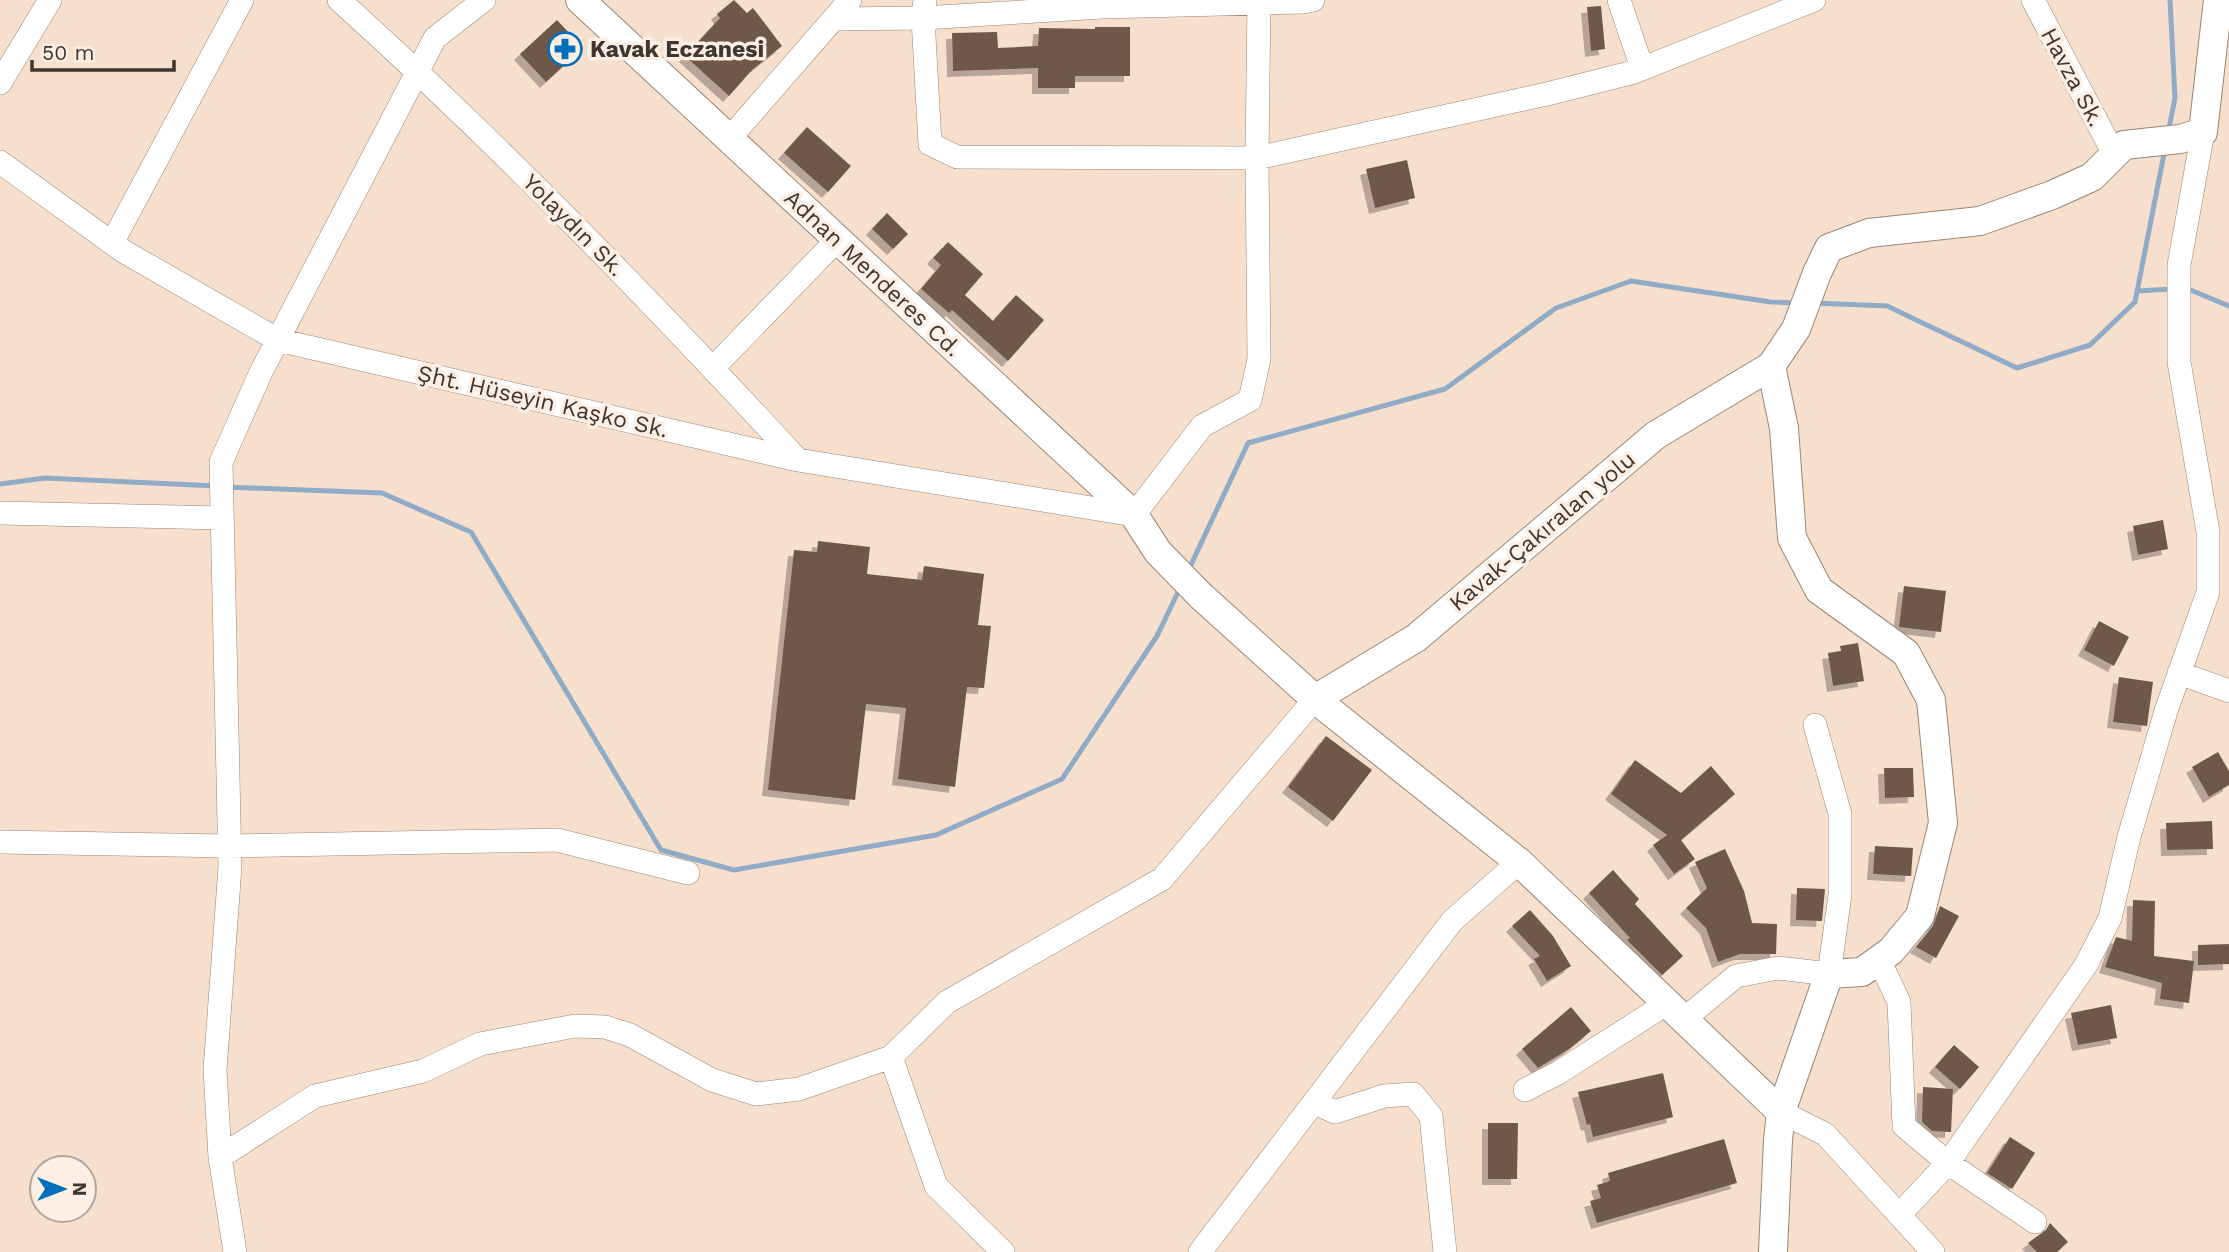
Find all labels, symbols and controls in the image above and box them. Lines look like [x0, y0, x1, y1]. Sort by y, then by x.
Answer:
street label: Havza Sk. [2035, 23, 2110, 131]
scale bar [32, 28, 173, 72]
pharmacy icon: Kavak Eczanesi [546, 30, 584, 68]
place label: Kavak Eczanesi [590, 36, 764, 63]
text: 50 m [42, 40, 94, 65]
street label: Yolaydın Sk. [517, 169, 630, 282]
street label: Adnan Menderes Cd. [779, 184, 967, 362]
street label: Şht. Hüseyin Kaşko Sk. [415, 360, 671, 443]
street label: Kavak-Çakıralan yolu [1444, 446, 1641, 617]
north arrow [28, 1154, 98, 1224]
text: N [68, 1182, 91, 1196]

